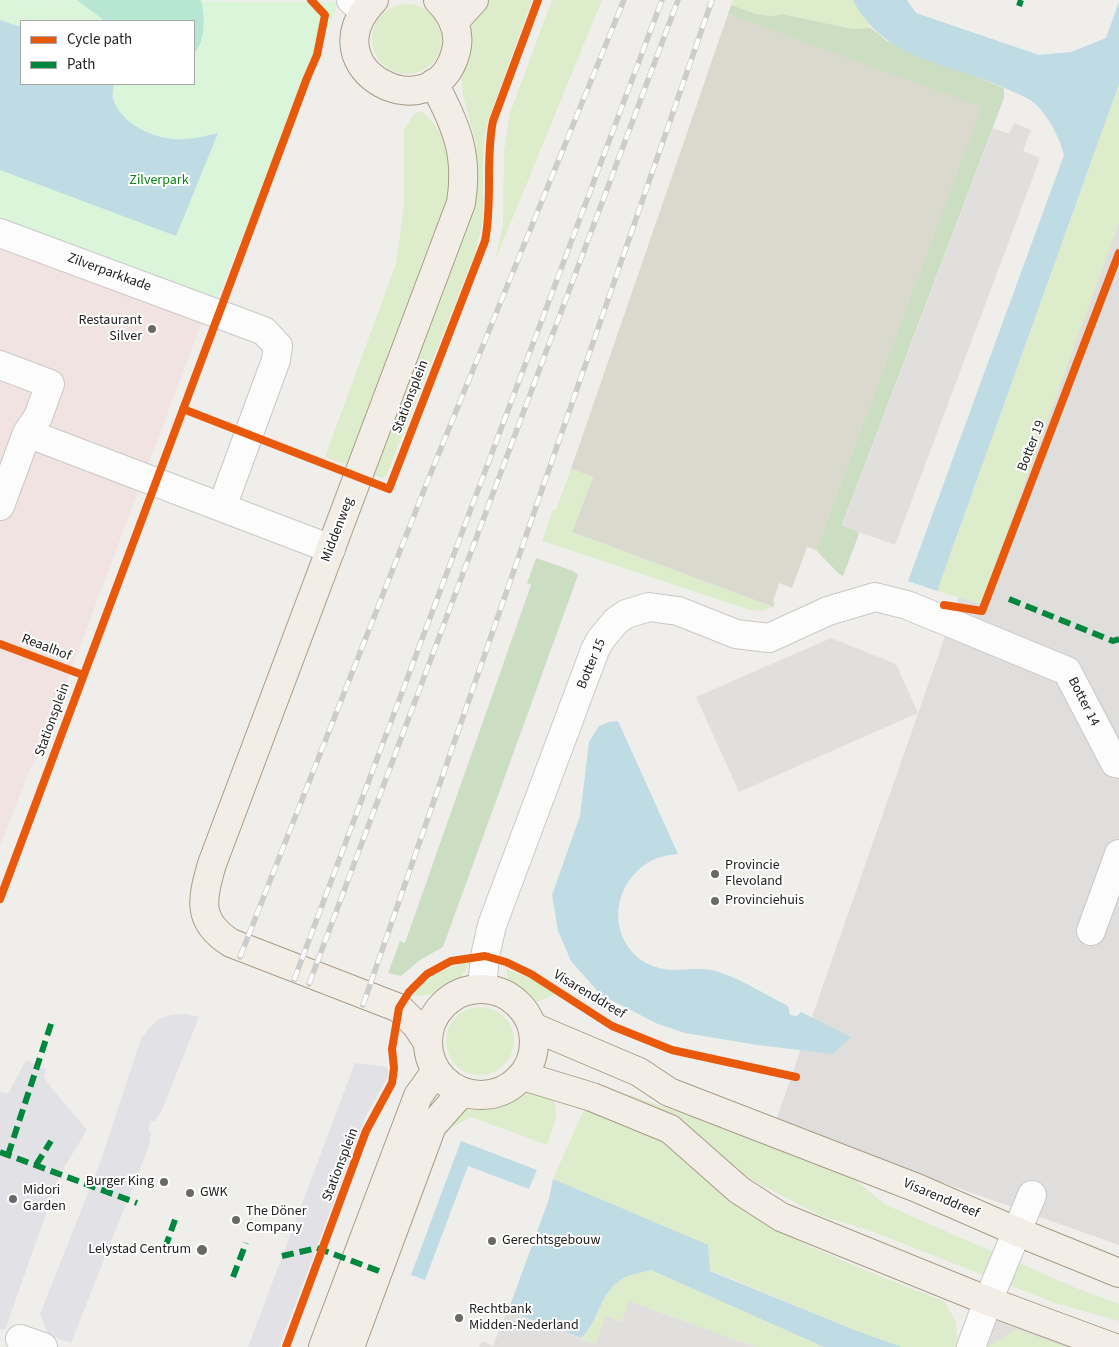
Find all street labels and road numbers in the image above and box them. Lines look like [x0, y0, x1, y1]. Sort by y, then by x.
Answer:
street label: Zilverparkkade [65, 250, 153, 296]
street label: Stationsplein [389, 358, 433, 436]
street label: Botter 19 [1015, 418, 1049, 474]
street label: Middenweg [318, 495, 358, 565]
street label: Reaalhof [19, 631, 73, 665]
street label: Botter 15 [574, 636, 610, 692]
street label: Botter 14 [1063, 675, 1103, 729]
street label: Stationsplein [32, 681, 74, 759]
street label: Visarenddreef [550, 967, 628, 1023]
street label: Stationsplein [319, 1126, 363, 1204]
street label: Visarenddreef [900, 1175, 982, 1223]

